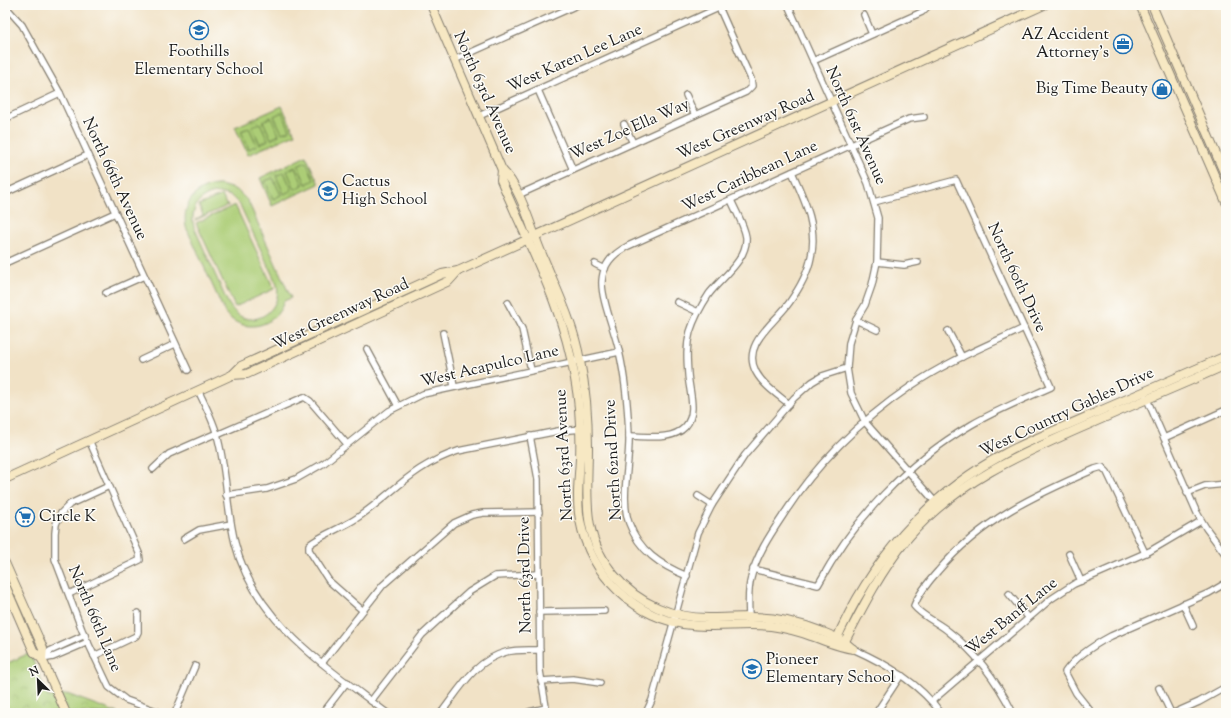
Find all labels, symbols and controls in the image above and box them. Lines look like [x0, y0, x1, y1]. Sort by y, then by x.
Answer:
school or university icon: Foothills Elementary School [188, 19, 210, 41]
street label: West Karen Lee Lane [504, 19, 646, 99]
place label: AZ Accident Attorney's [1021, 24, 1110, 65]
street label: North 63rd Avenue [447, 28, 521, 158]
office icon: AZ Accident Attorney's [1112, 33, 1134, 55]
place label: Foothills Elementary School [134, 41, 264, 82]
street label: North 61st Avenue [819, 63, 891, 189]
place label: Big Time Beauty [1036, 78, 1148, 101]
shop icon: Big Time Beauty [1151, 78, 1173, 100]
street label: West Greenway Road [674, 85, 818, 167]
street label: West Zoe Ella Way [566, 93, 694, 167]
street label: North 66th Avenue [75, 114, 153, 244]
street label: West Caribbean Lane [678, 135, 822, 219]
place label: Cactus High School [342, 171, 428, 212]
school or university icon: Cactus High School [317, 180, 339, 202]
street label: North 60th Drive [980, 219, 1052, 337]
street label: West Greenway Road [269, 273, 413, 357]
street label: West Acapulco Lane [419, 340, 561, 394]
street label: West Country Gables Drive [976, 362, 1158, 464]
street label: North 63rd Avenue [550, 389, 580, 521]
street label: North 62nd Drive [599, 399, 629, 521]
supermarket icon: Circle K [14, 506, 36, 528]
place label: Circle K [39, 506, 96, 529]
street label: North 63rd Drive [513, 516, 539, 634]
street label: North 66th Lane [61, 562, 127, 676]
street label: West Banff Lane [961, 573, 1063, 661]
place label: Pioneer Elementary School [766, 649, 896, 690]
school or university icon: Pioneer Elementary School [741, 658, 763, 680]
north arrow [18, 660, 58, 700]
text: N [26, 663, 42, 681]

